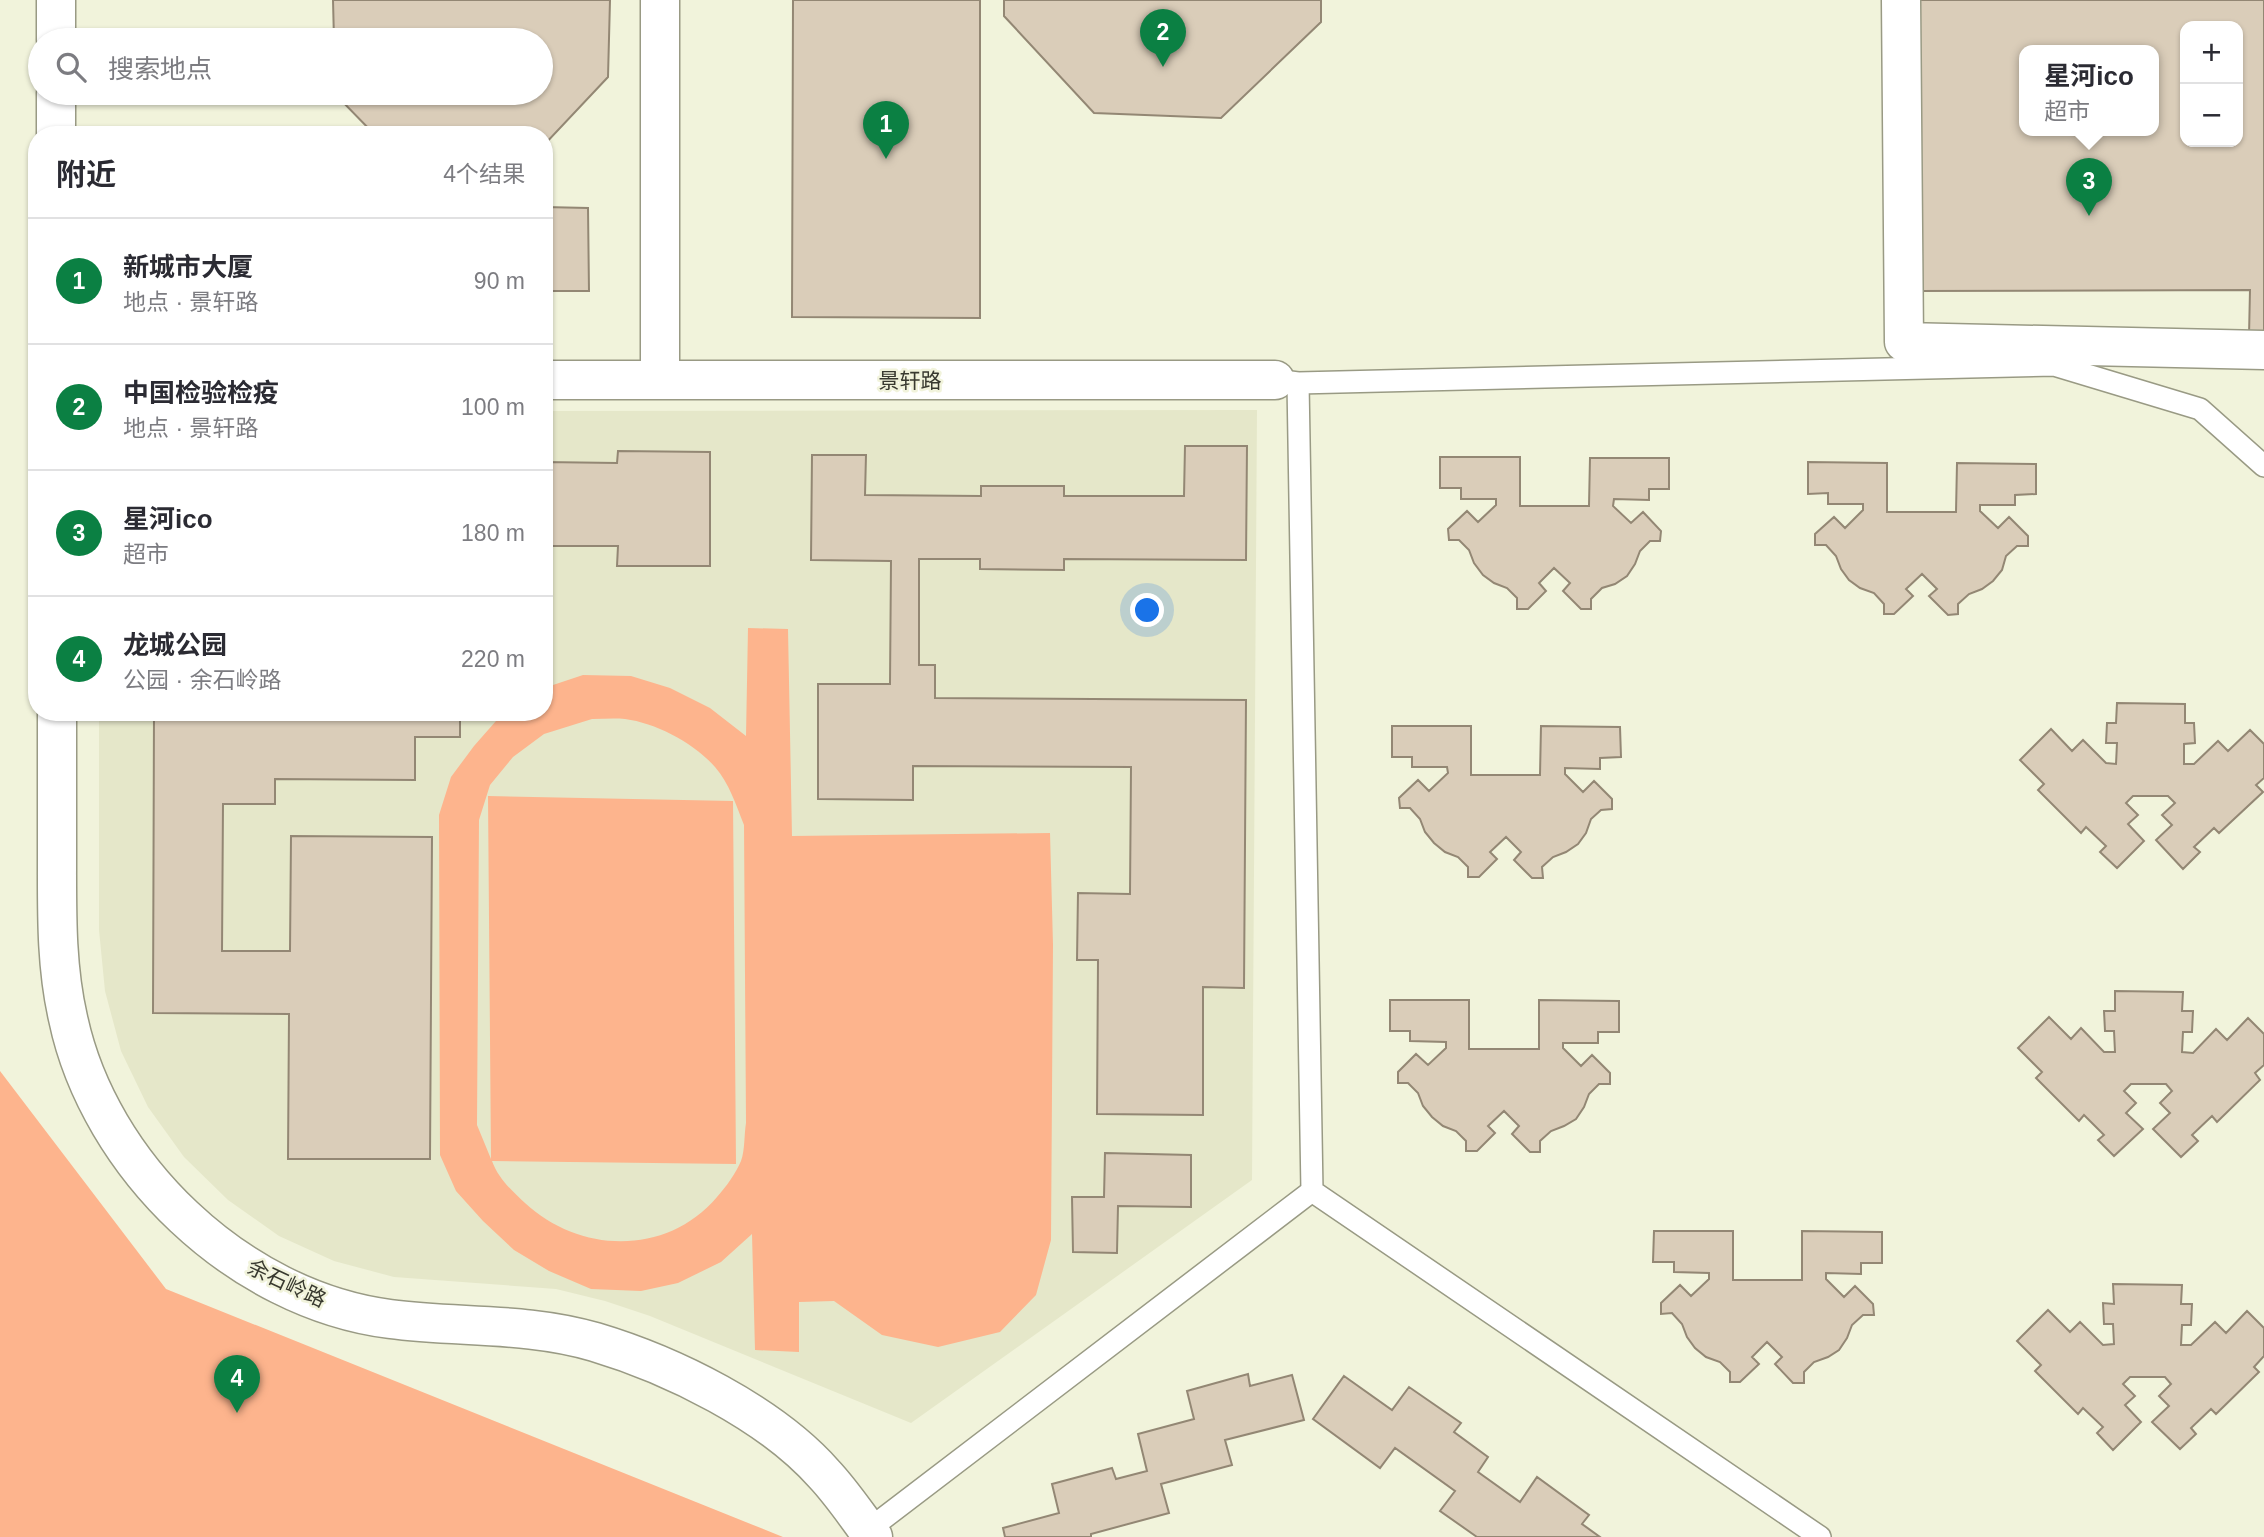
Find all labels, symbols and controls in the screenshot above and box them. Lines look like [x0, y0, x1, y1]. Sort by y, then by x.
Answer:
pin: 2 [1140, 9, 1186, 67]
map controls [2180, 21, 2243, 147]
button: + [2180, 21, 2243, 84]
search box [28, 28, 553, 105]
popup [2019, 45, 2159, 136]
icon: search [52, 48, 90, 86]
text: 搜索地点 [108, 54, 212, 84]
text: 星河ico [2044, 61, 2134, 91]
button: − [2180, 84, 2243, 147]
text: 超市 [2044, 98, 2090, 124]
pin: 1 [863, 101, 909, 159]
text: 附近 [56, 158, 116, 191]
pin: 3 [2066, 158, 2112, 216]
text: 4个结果 [443, 161, 525, 187]
text: 新城市大厦 [123, 252, 253, 282]
text: 1 [73, 268, 85, 294]
text: 90 m [474, 268, 525, 294]
text: 地点 · 景轩路 [123, 289, 258, 315]
street label: 景轩路 [879, 369, 942, 392]
text: 中国检验检疫 [123, 378, 279, 408]
text: 2 [73, 394, 85, 420]
text: 100 m [461, 394, 525, 420]
text: 地点 · 景轩路 [123, 415, 258, 441]
text: 星河ico [123, 504, 213, 534]
text: 3 [73, 520, 85, 546]
text: 180 m [461, 520, 525, 546]
text: 超市 [123, 541, 169, 567]
your location [1130, 593, 1164, 627]
text: 龙城公园 [123, 630, 227, 660]
text: 4 [73, 646, 85, 672]
text: 220 m [461, 646, 525, 672]
text: 公园 · 余石岭路 [123, 667, 281, 693]
street label: 余石岭路 [244, 1255, 330, 1311]
pin: 4 [214, 1355, 260, 1413]

